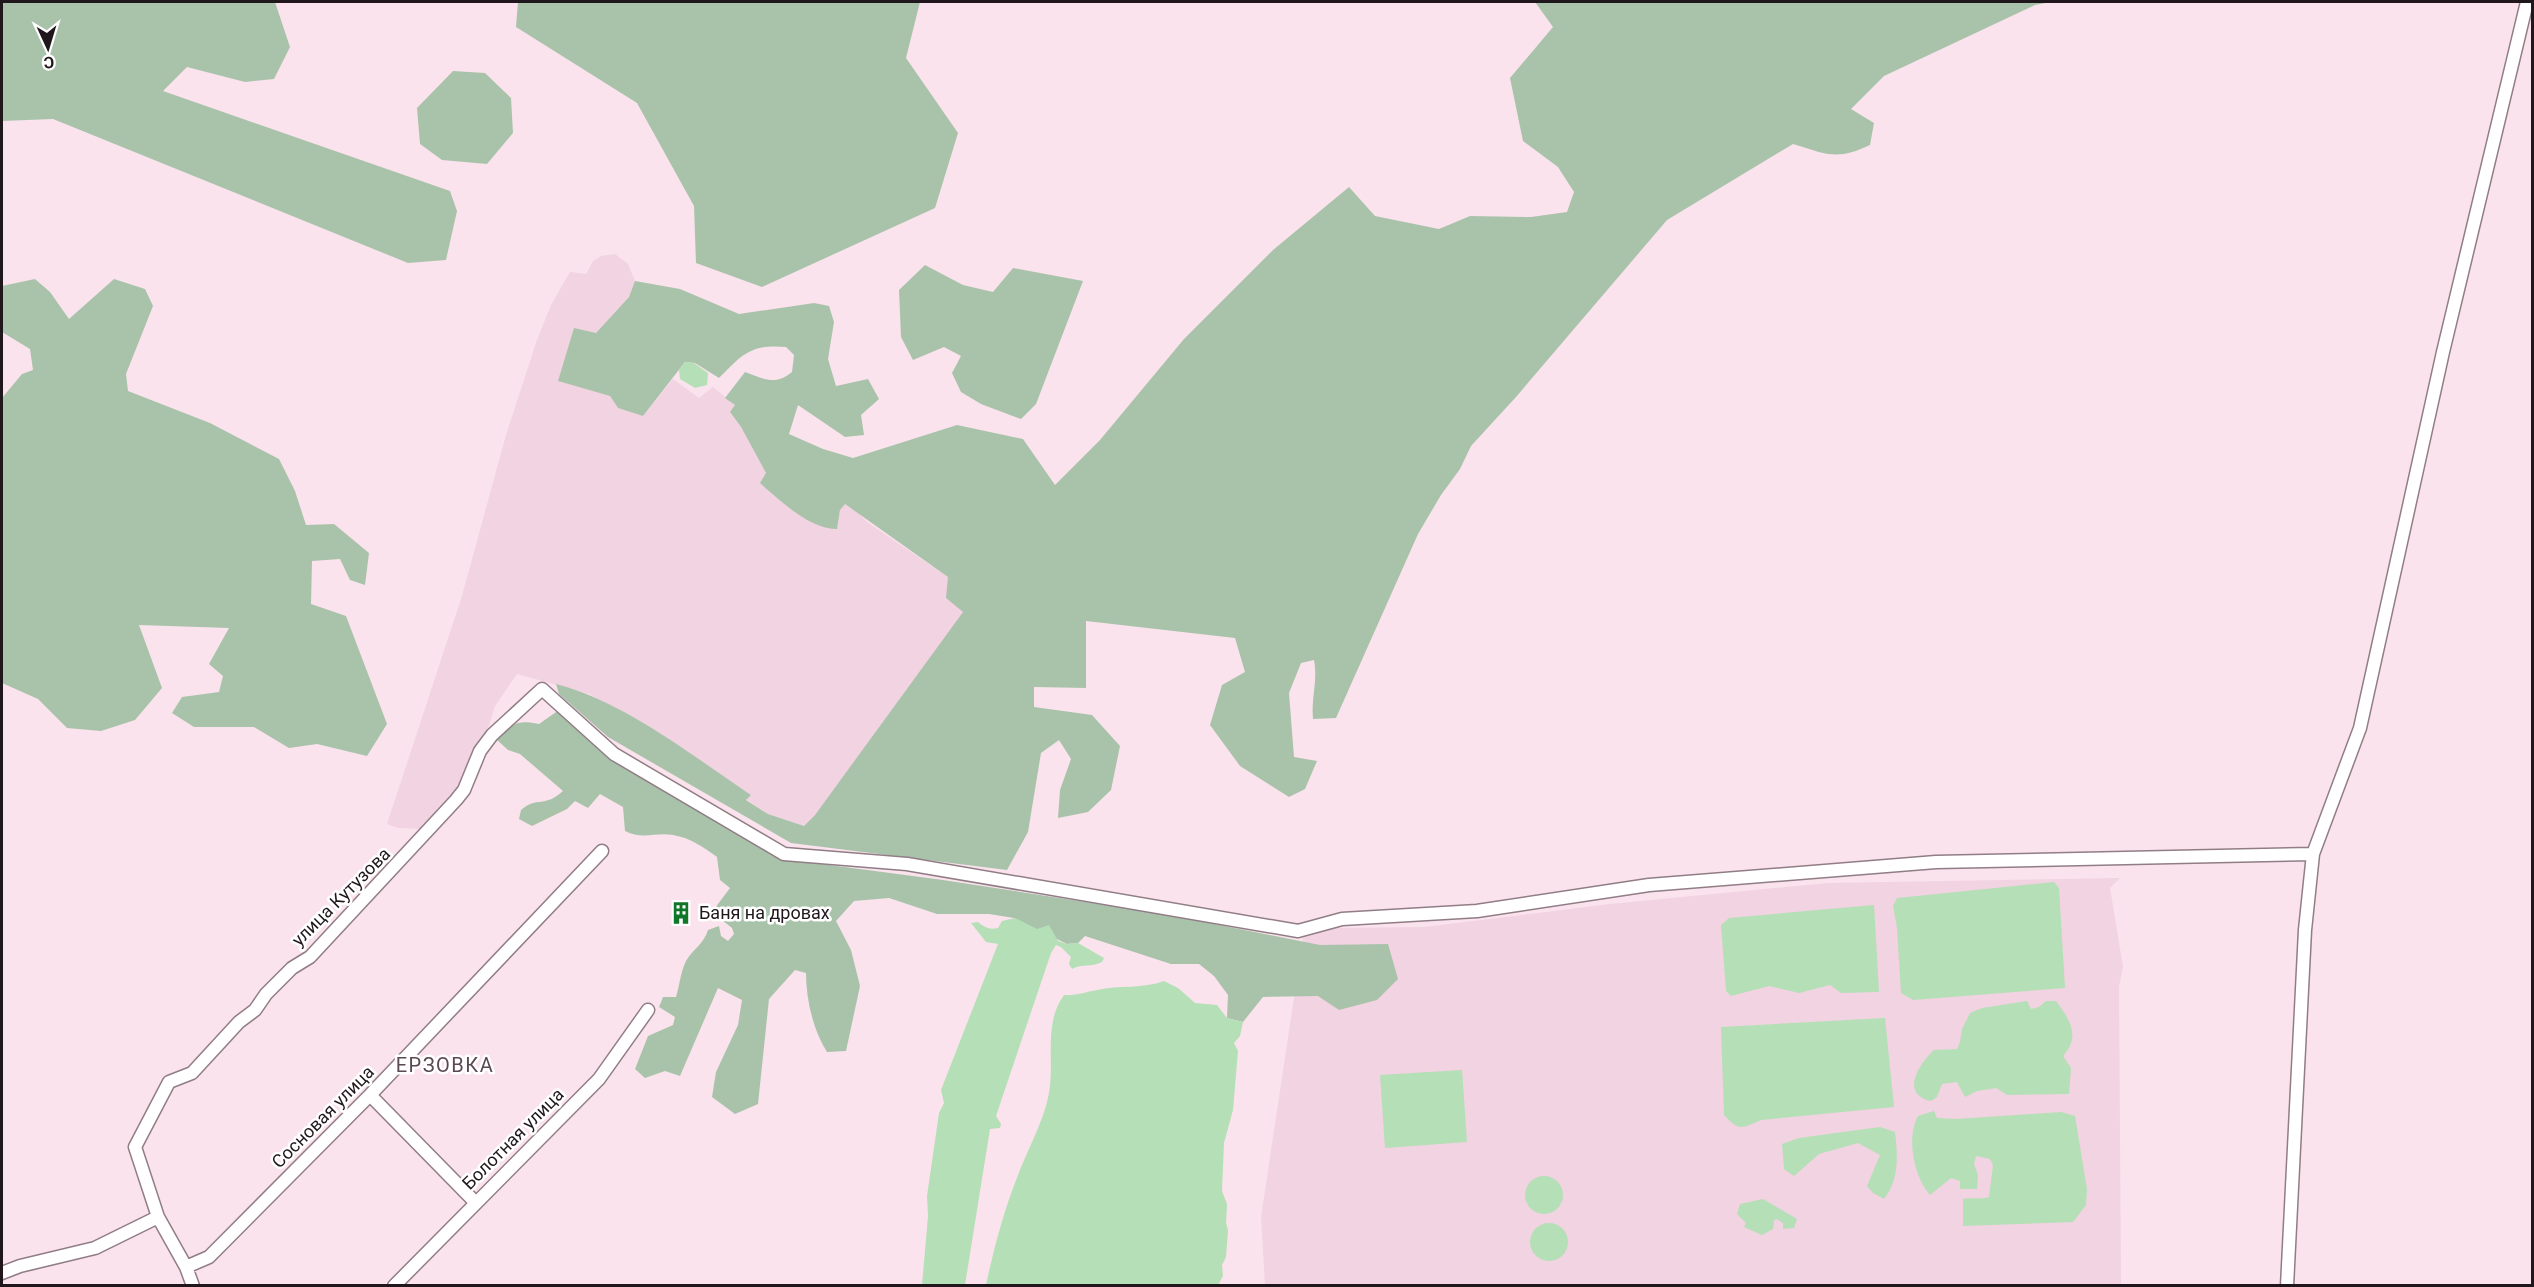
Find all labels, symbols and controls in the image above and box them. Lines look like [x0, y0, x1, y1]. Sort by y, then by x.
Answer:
north arrow [18, 18, 78, 78]
text: С [43, 53, 55, 72]
street label: улица Кутузова [287, 843, 394, 950]
building icon: Баня на дровах [668, 900, 694, 926]
place label: Баня на дровах [699, 902, 830, 923]
district label: ЕРЗОВКА [396, 1053, 494, 1077]
street label: Сосновая улица [267, 1061, 378, 1172]
street label: Болотная улица [458, 1084, 568, 1194]

